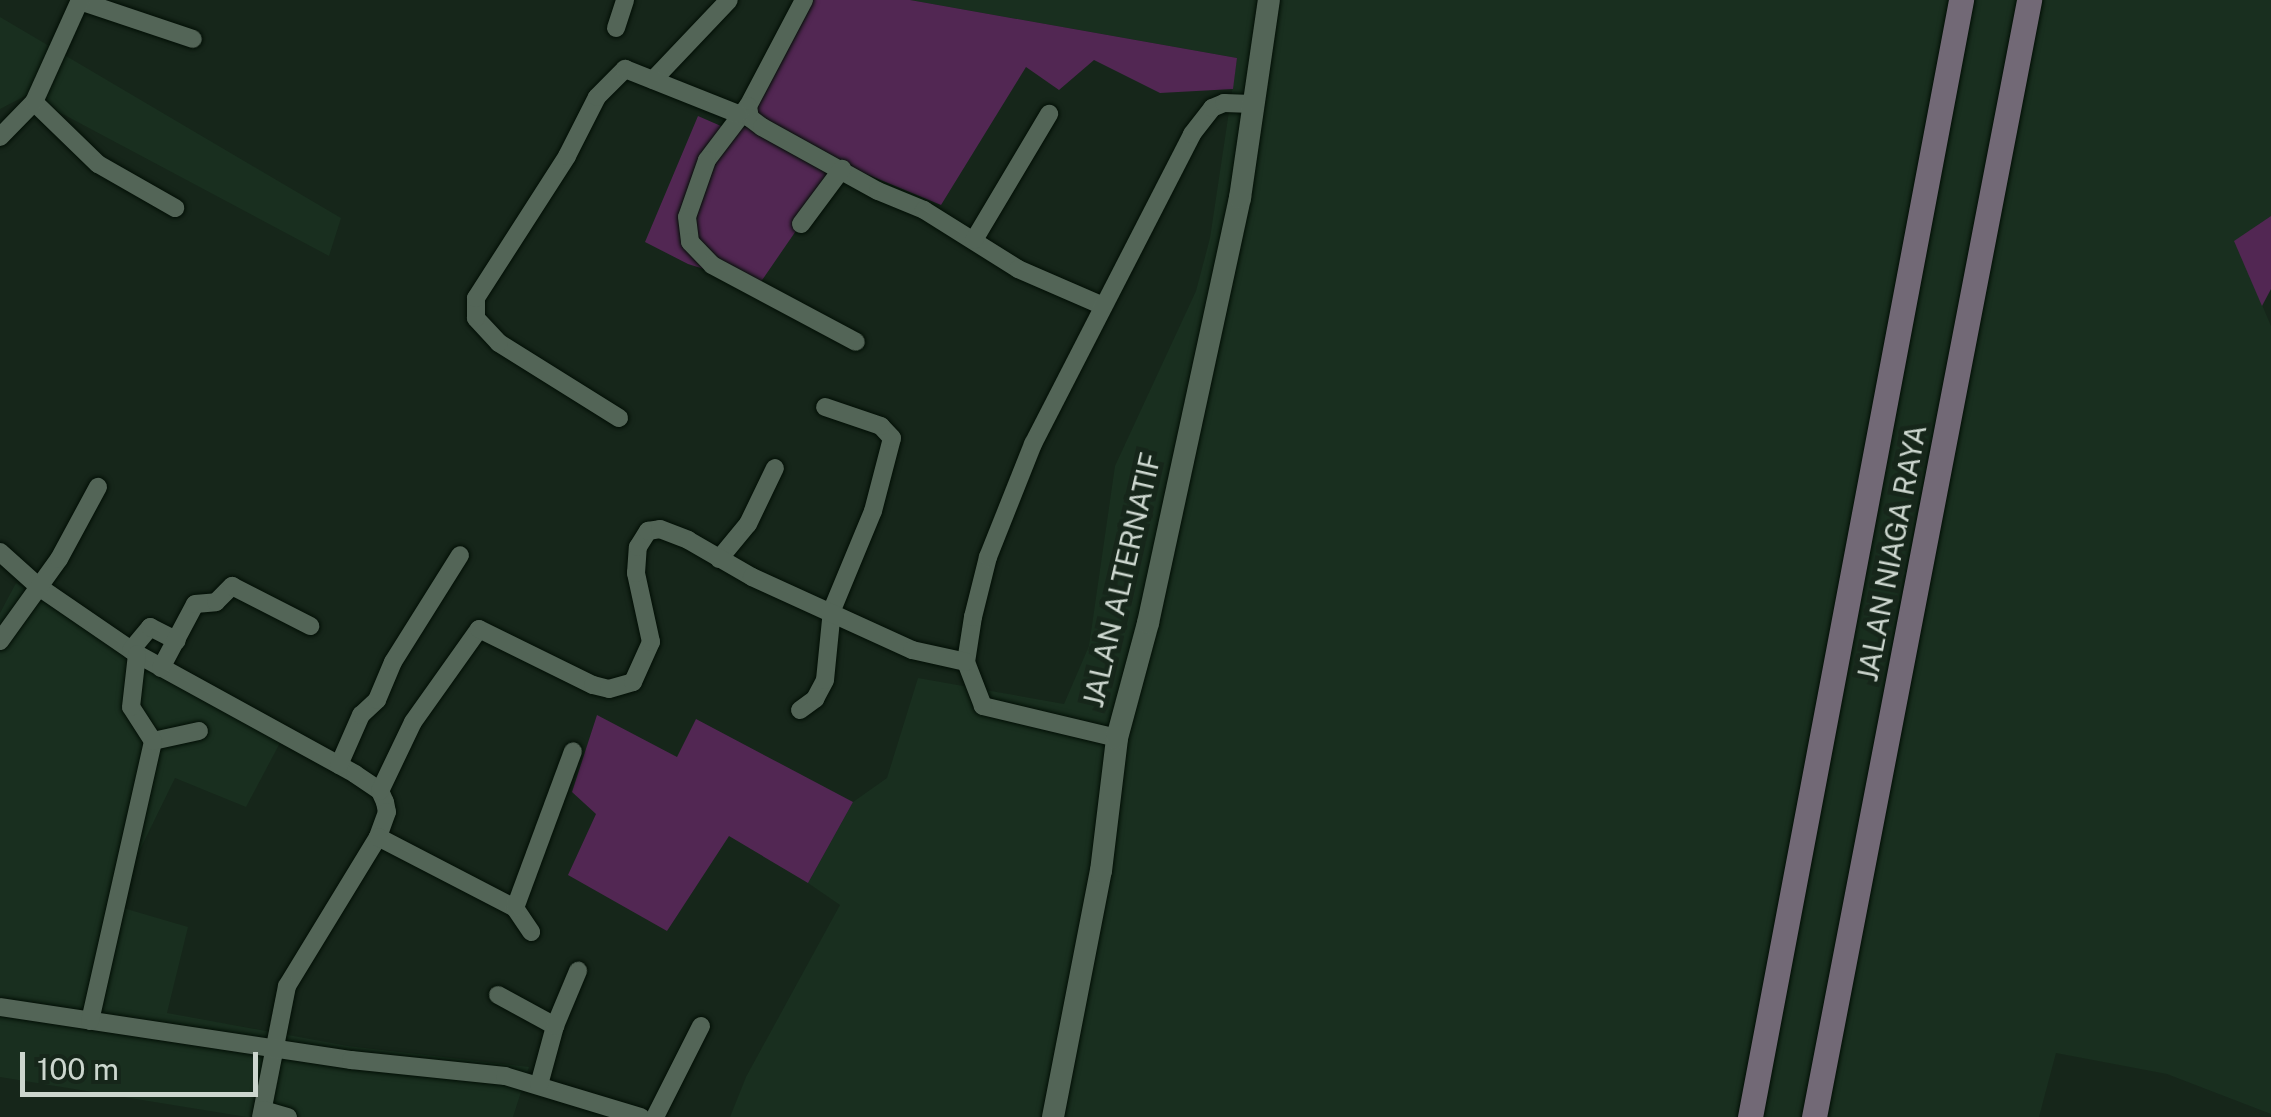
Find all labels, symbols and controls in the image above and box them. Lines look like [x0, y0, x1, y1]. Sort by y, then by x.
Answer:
street label: JALAN NIAGA RAYA [1851, 422, 1933, 684]
street label: JALAN ALTERNATIF [1076, 449, 1168, 711]
scale bar [25, 1032, 262, 1094]
text: 100 m [37, 1051, 119, 1087]

